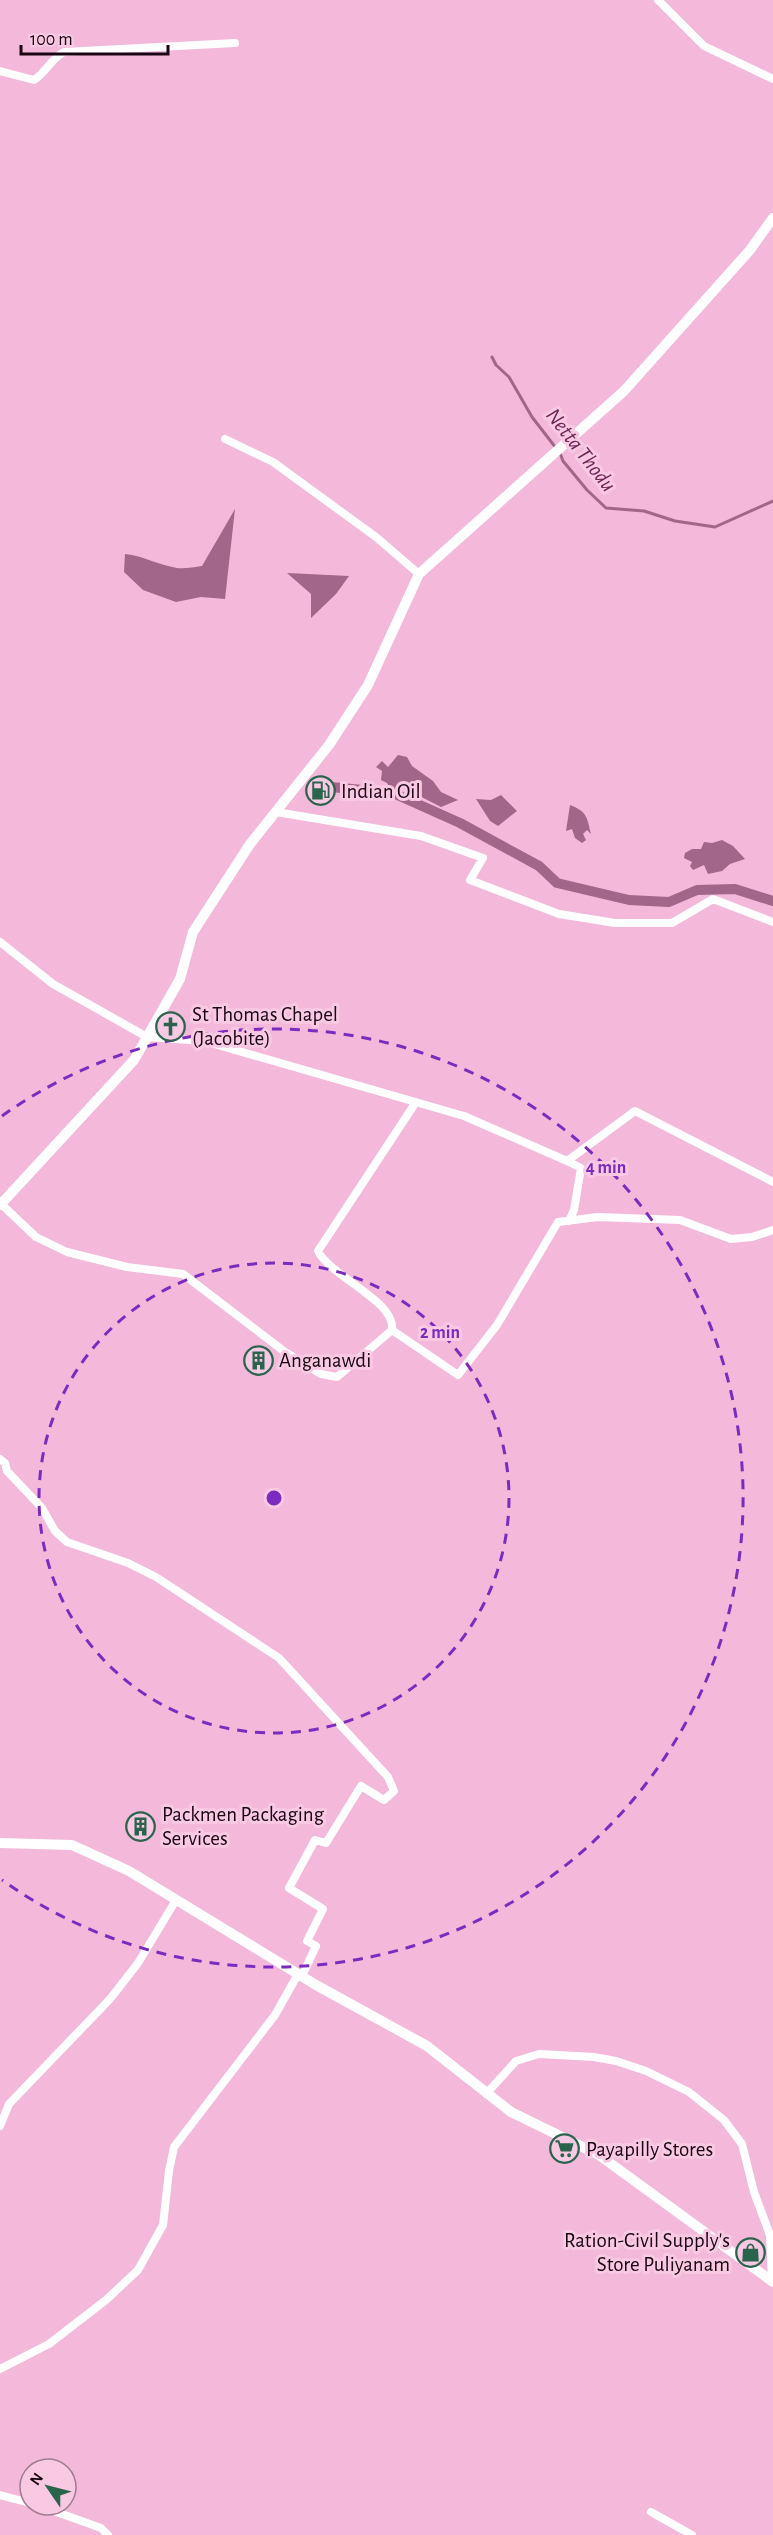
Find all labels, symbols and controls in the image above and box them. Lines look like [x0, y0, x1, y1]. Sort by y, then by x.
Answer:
scale bar [21, 18, 168, 56]
text: 100 m [30, 31, 73, 49]
water label: Netta Thodu [542, 404, 620, 496]
fuel station icon: Indian Oil [304, 775, 336, 807]
place label: Indian Oil [341, 781, 421, 802]
place label: St Thomas Chapel (Jacobite) [192, 1004, 338, 1049]
church icon: St Thomas Chapel (Jacobite) [155, 1010, 187, 1042]
text: 4 min [586, 1159, 626, 1177]
text: 2 min [420, 1324, 460, 1342]
building icon: Anganawdi [242, 1344, 274, 1376]
place label: Anganawdi [279, 1350, 371, 1371]
centre of rings [264, 1488, 284, 1508]
place label: Packmen Packaging Services [162, 1804, 325, 1849]
building icon: Packmen Packaging Services [125, 1810, 157, 1842]
supermarket icon: Payapilly Stores [549, 2133, 581, 2165]
place label: Payapilly Stores [586, 2139, 713, 2160]
place label: Ration-Civil Supply's Store Puliyanam [564, 2230, 730, 2275]
shop icon: Ration-Civil Supply's Store Puliyanam [735, 2236, 767, 2268]
north arrow [18, 2457, 78, 2517]
text: N [27, 2470, 46, 2488]

